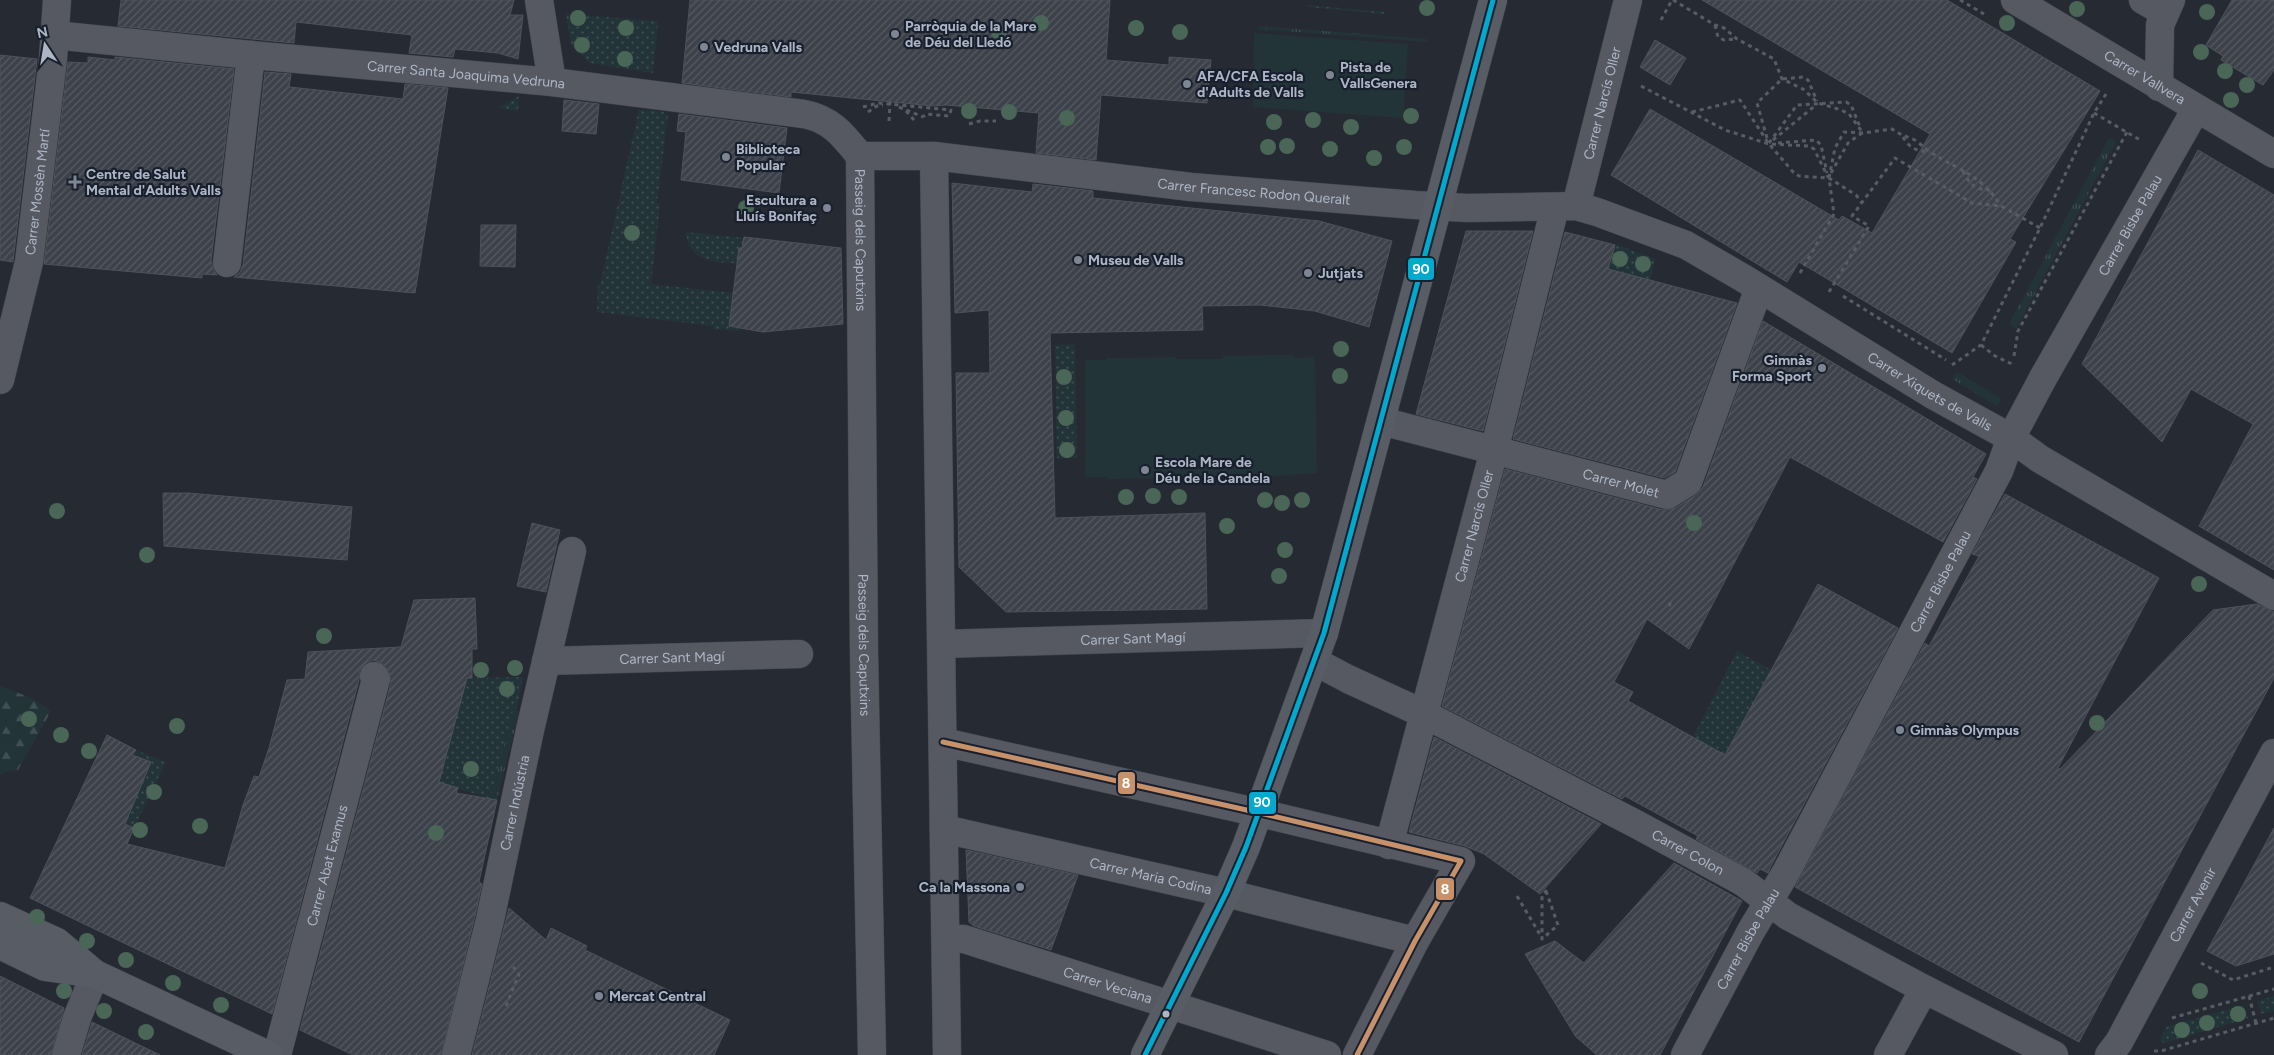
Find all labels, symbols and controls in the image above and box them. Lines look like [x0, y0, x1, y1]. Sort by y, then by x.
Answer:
place label: Parròquia de la Mare de Déu del Lledó [905, 18, 1037, 51]
north arrow [20, 20, 70, 70]
text: N [35, 23, 49, 42]
marker: Parròquia de la Mare de Déu del Lledó [889, 28, 901, 40]
place label: Vedruna Valls [714, 39, 803, 56]
marker: Vedruna Valls [698, 41, 710, 53]
street label: Carrer Narcís Oller [1580, 45, 1624, 161]
street label: Carrer Vallvera [2101, 46, 2189, 108]
street label: Carrer Santa Joaquima Vedruna [366, 57, 566, 92]
place label: Pista de VallsGenera [1340, 59, 1417, 92]
place label: AFA/CFA Escola d'Adults de Valls [1197, 68, 1304, 101]
marker: Pista de VallsGenera [1324, 69, 1336, 81]
marker: AFA/CFA Escola d'Adults de Valls [1181, 78, 1193, 90]
street label: Carrer Mossèn Martí [21, 127, 53, 256]
place label: Biblioteca Popular [736, 141, 800, 174]
marker: Biblioteca Popular [720, 151, 732, 163]
place label: Centre de Salut Mental d'Adults Valls [86, 166, 221, 199]
street label: Passeig dels Caputxins [852, 169, 870, 311]
street label: Carrer Bisbe Palau [2094, 172, 2165, 279]
marker: Centre de Salut Mental d'Adults Valls [68, 175, 82, 189]
street label: Carrer Francesc Rodon Queralt [1157, 175, 1351, 208]
place label: Escultura a Lluís Bonifaç [736, 192, 817, 225]
marker: Escultura a Lluís Bonifaç [821, 202, 833, 214]
place label: Museu de Valls [1088, 252, 1184, 269]
marker: Museu de Valls [1072, 254, 1084, 266]
line badge: 90 [1407, 257, 1435, 281]
text: 90 [1412, 261, 1430, 278]
place label: Jutjats [1318, 265, 1363, 282]
marker: Jutjats [1302, 267, 1314, 279]
street label: Carrer Xiquets de Valls [1864, 348, 1995, 434]
place label: Gimnàs Forma Sport [1732, 352, 1812, 385]
marker: Gimnàs Forma Sport [1816, 362, 1828, 374]
place label: Escola Mare de Déu de la Candela [1155, 454, 1270, 487]
marker: Escola Mare de Déu de la Candela [1139, 464, 1151, 476]
street label: Carrer Molet [1581, 465, 1661, 501]
street label: Carrer Narcís Oller [1451, 468, 1497, 584]
street label: Carrer Bisbe Palau [1906, 527, 1974, 636]
street label: Passeig dels Caputxins [855, 574, 874, 716]
street label: Carrer Sant Magí [1080, 628, 1187, 649]
street label: Carrer Sant Magí [619, 648, 726, 667]
place label: Gimnàs Olympus [1910, 722, 2020, 739]
marker: Gimnàs Olympus [1894, 724, 1906, 736]
street label: Carrer Indústria [496, 753, 533, 852]
line badge: 8 [1117, 771, 1136, 795]
text: 8 [1122, 775, 1130, 792]
line badge: 90 [1248, 791, 1277, 815]
text: 90 [1253, 794, 1271, 811]
street label: Carrer Abat Examus [303, 803, 351, 928]
street label: Carrer Colon [1649, 826, 1727, 879]
street label: Carrer Maria Codina [1088, 854, 1213, 898]
street label: Carrer Avenir [2166, 864, 2220, 945]
line badge: 8 [1435, 877, 1455, 901]
place label: Ca la Massona [919, 879, 1010, 896]
marker: Ca la Massona [1014, 881, 1026, 893]
text: 8 [1441, 881, 1449, 898]
street label: Carrer Bisbe Palau [1713, 885, 1783, 993]
street label: Carrer Veciana [1061, 963, 1154, 1007]
place label: Mercat Central [609, 988, 706, 1005]
marker: Mercat Central [593, 990, 605, 1002]
unlabelled marker [1161, 1009, 1171, 1019]

